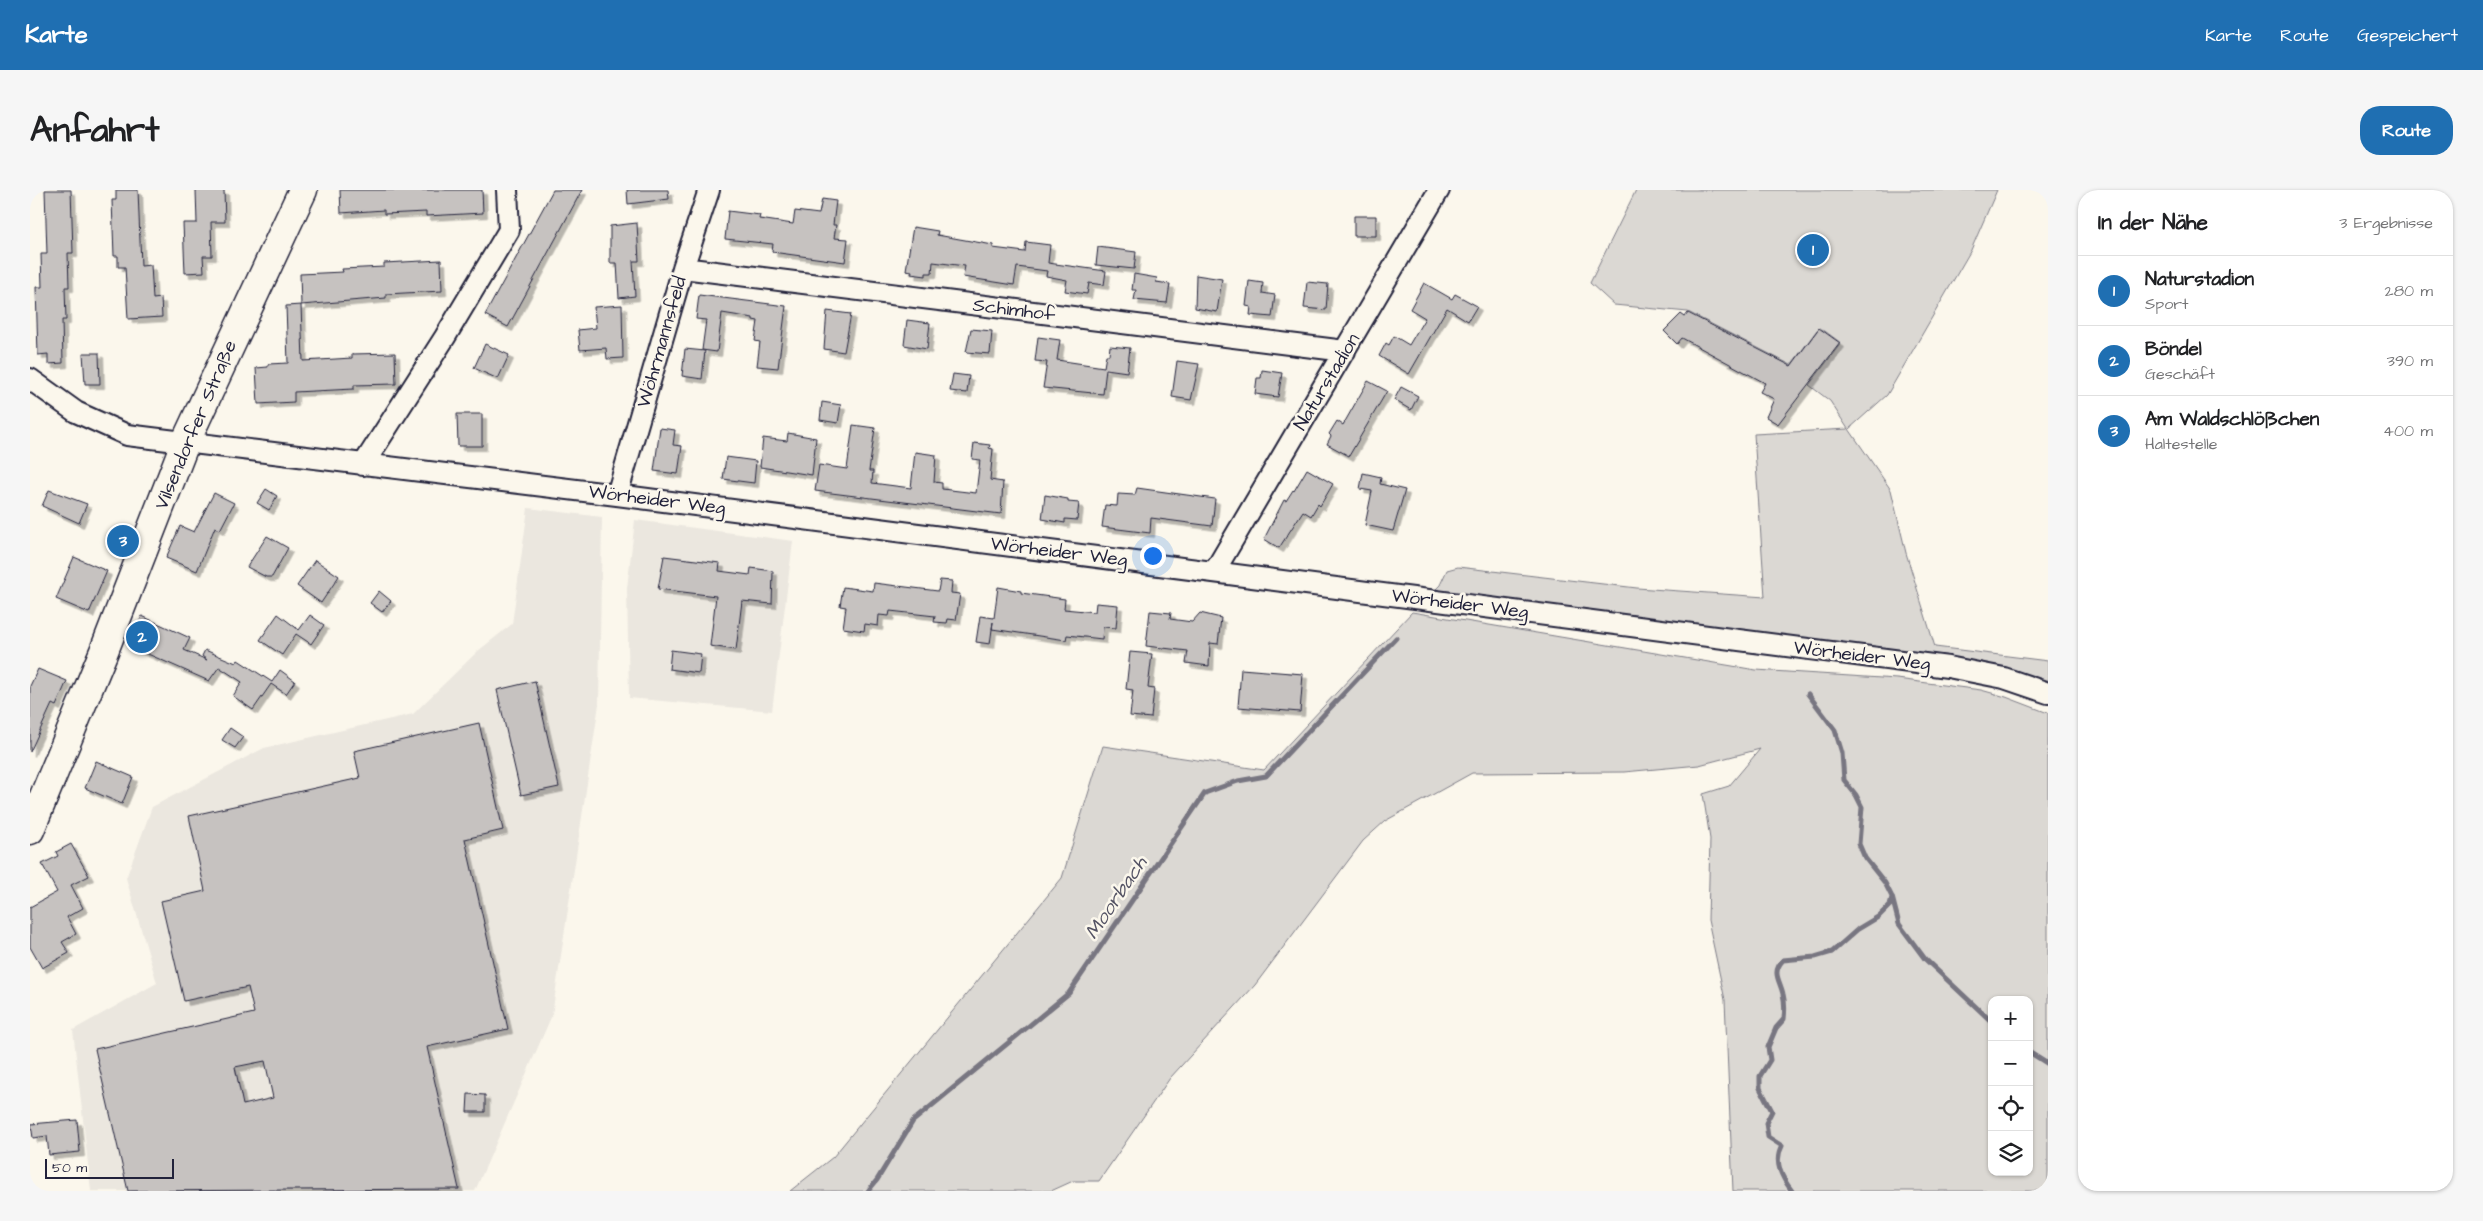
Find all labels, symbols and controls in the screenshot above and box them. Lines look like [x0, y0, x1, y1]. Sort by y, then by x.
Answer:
text: Karte [25, 18, 88, 52]
text: Karte [2205, 23, 2252, 48]
text: Route [2280, 23, 2329, 48]
text: Gespeichert [2357, 23, 2458, 48]
text: Anfahrt [30, 106, 159, 155]
button: Route [2360, 106, 2453, 155]
text: In der Nähe [2098, 208, 2208, 237]
text: 3 Ergebnisse [2339, 212, 2433, 234]
pin: 1 [1797, 231, 1829, 269]
text: Naturstadion [2145, 266, 2254, 293]
street label: Wöhrmannsfeld [630, 273, 694, 411]
text: 1 [2113, 280, 2115, 302]
text: 280 m [2385, 280, 2433, 302]
street label: Schimhof [971, 292, 1057, 329]
text: Sport [2145, 293, 2188, 315]
street label: Naturstadion [1287, 328, 1367, 436]
street label: Vilsendorfer Straße [148, 336, 244, 514]
text: Böndel [2145, 336, 2202, 363]
text: 2 [2109, 350, 2119, 372]
text: 390 m [2387, 350, 2433, 372]
text: Geschäft [2145, 363, 2215, 385]
text: Am Waldschlößchen [2145, 406, 2319, 433]
text: 3 [2110, 420, 2118, 442]
text: 400 m [2383, 420, 2433, 442]
text: Haltestelle [2145, 433, 2217, 455]
street label: Wörheider Weg [587, 478, 727, 523]
pin: 3 [107, 522, 139, 560]
street label: Wörheider Weg [989, 530, 1129, 575]
your location [1140, 543, 1166, 569]
street label: Wörheider Weg [1390, 582, 1530, 627]
pin: 2 [126, 618, 158, 656]
street label: Wörheider Weg [1792, 634, 1932, 679]
water label: Moorbach [1078, 850, 1155, 945]
map controls [1988, 996, 2033, 1176]
button: + [1988, 996, 2033, 1041]
button: − [1988, 1041, 2033, 1086]
button: locate [1988, 1086, 2033, 1131]
button: layers [1988, 1131, 2033, 1176]
scale bar [45, 1156, 174, 1179]
text: 50 m [52, 1158, 87, 1178]

